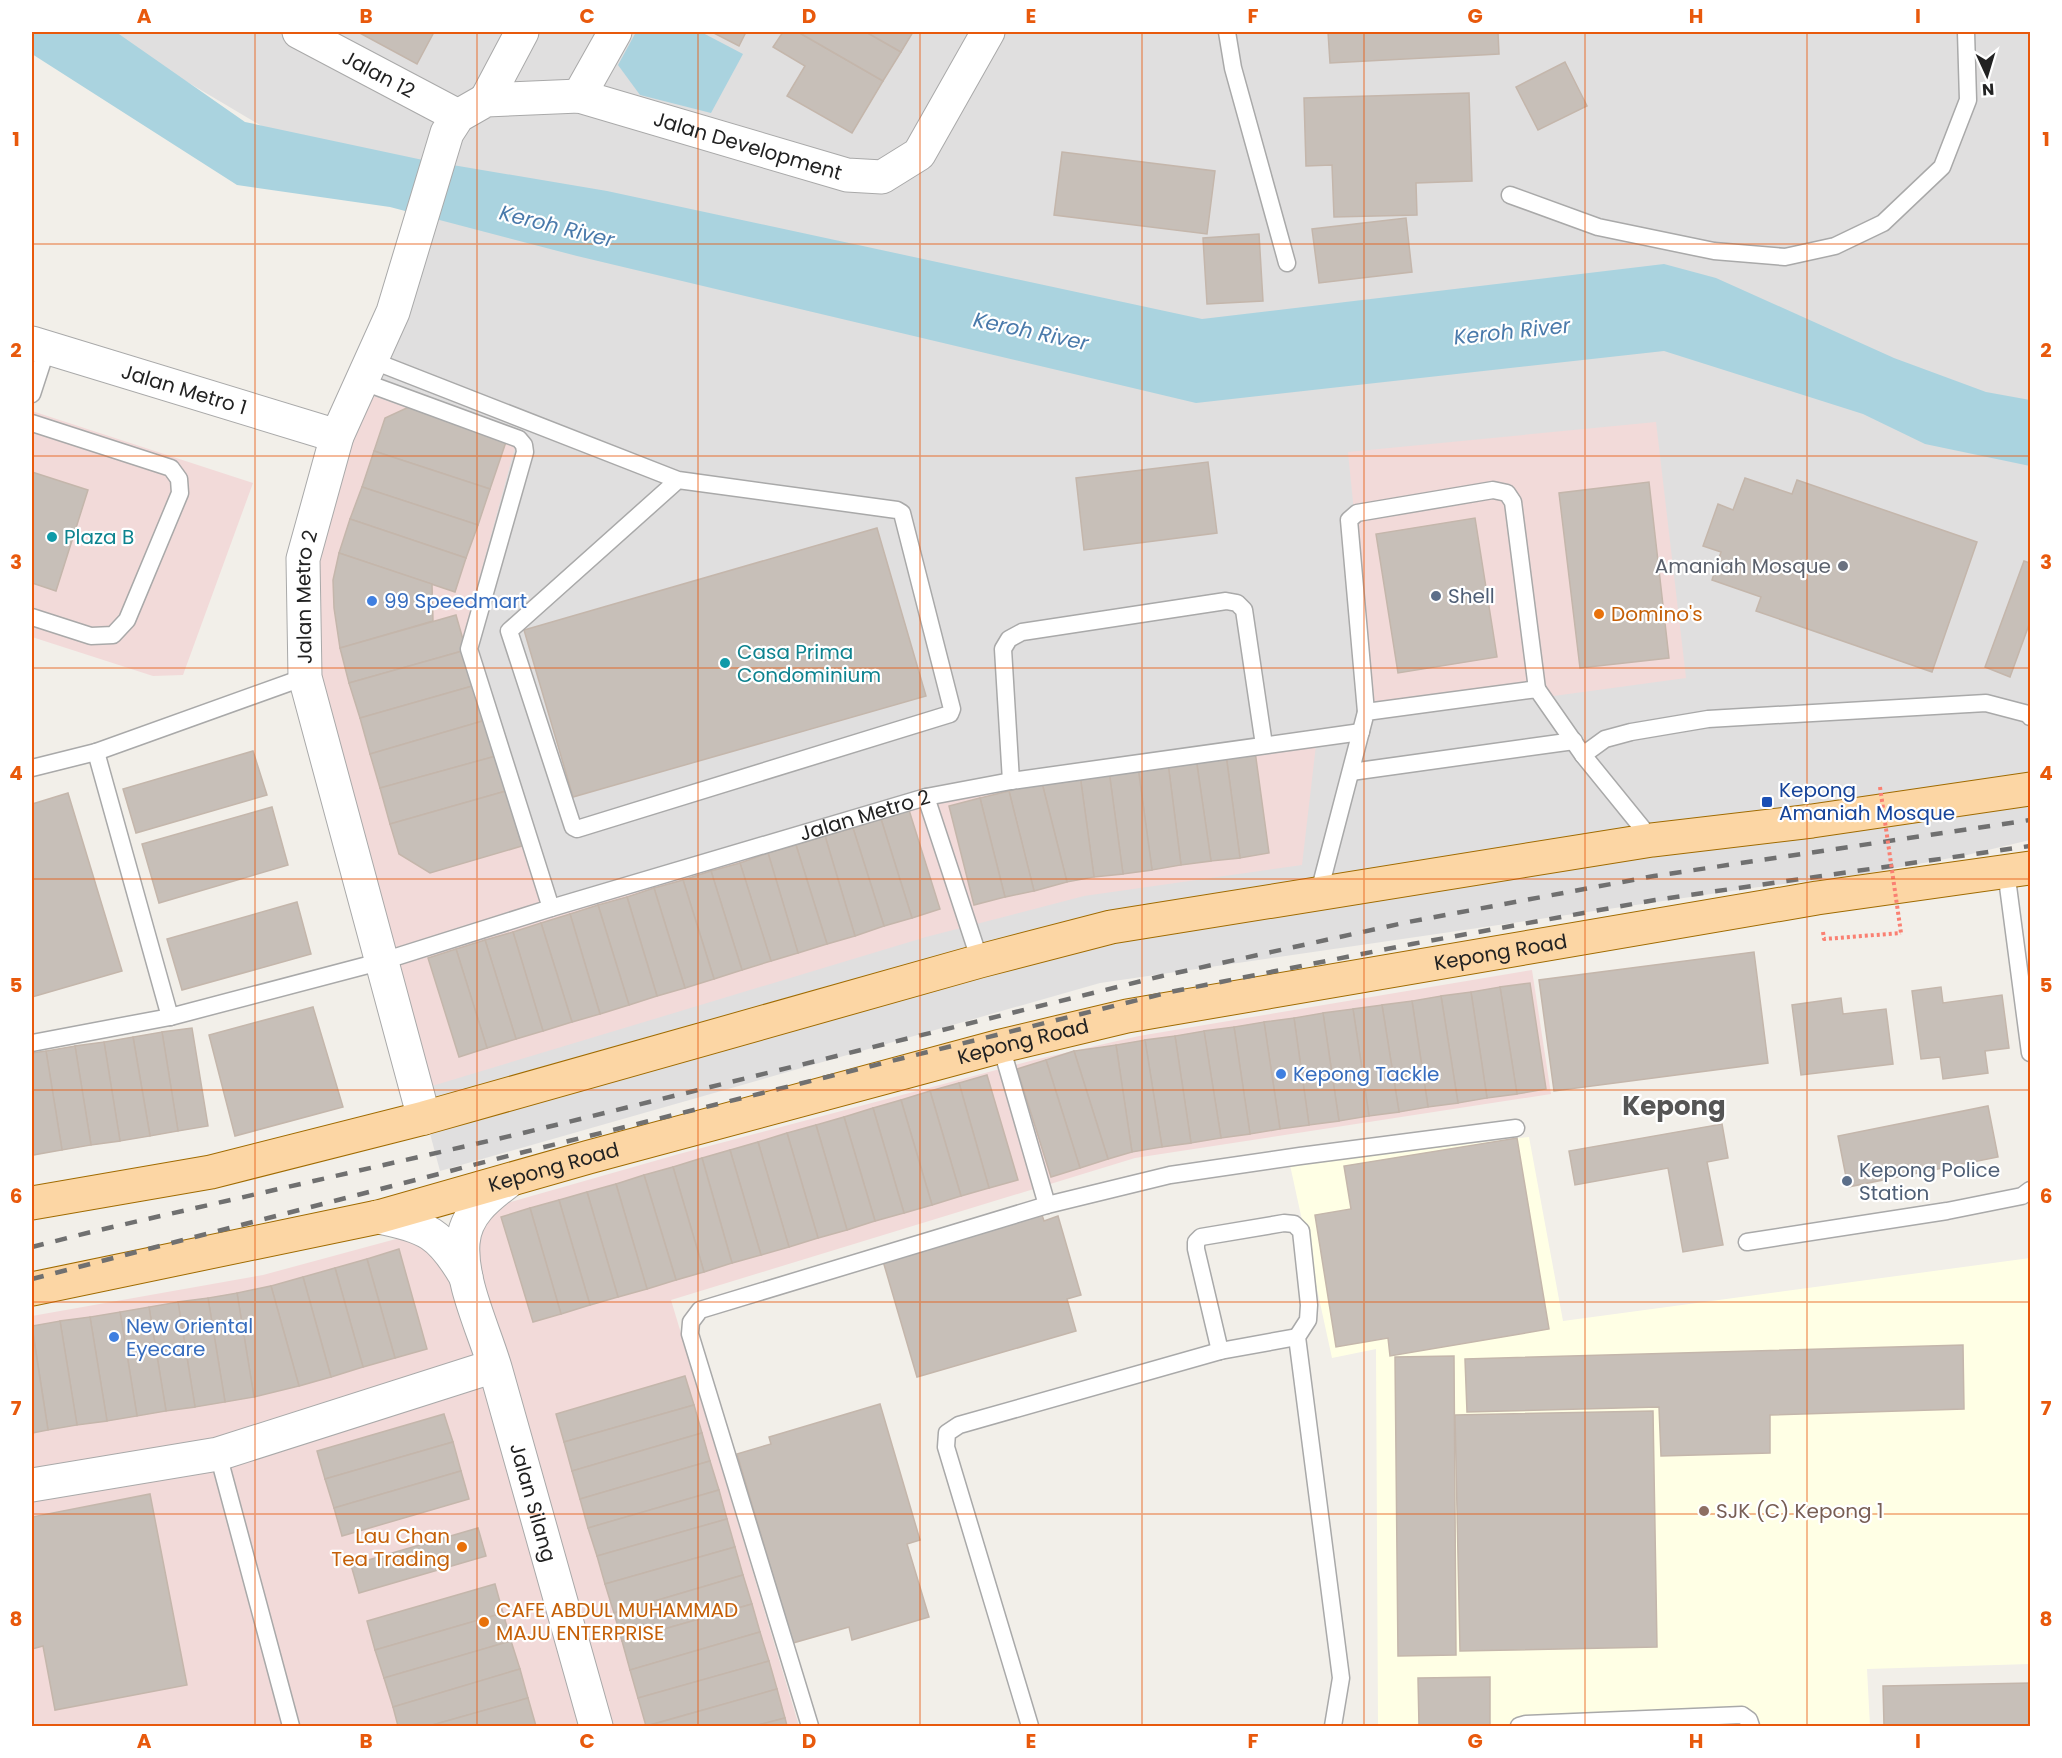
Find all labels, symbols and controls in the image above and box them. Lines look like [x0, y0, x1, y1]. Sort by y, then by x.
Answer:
text: A [137, 2, 152, 30]
text: B [359, 2, 373, 30]
text: C [579, 2, 595, 30]
text: D [802, 2, 816, 30]
text: E [1026, 2, 1036, 30]
text: F [1248, 2, 1259, 30]
text: G [1467, 2, 1483, 30]
text: H [1689, 2, 1703, 30]
text: I [1915, 2, 1921, 30]
street label: Jalan 12 [337, 43, 420, 105]
north arrow [1957, 45, 2017, 105]
text: N [1981, 78, 1995, 101]
street label: Jalan Development [650, 105, 845, 187]
text: 1 [12, 125, 20, 153]
text: 1 [2042, 125, 2050, 153]
water label: Keroh River [497, 198, 618, 255]
water label: Keroh River [971, 305, 1092, 358]
water label: Keroh River [1452, 310, 1573, 352]
text: 2 [10, 336, 22, 364]
text: 2 [2040, 336, 2052, 364]
street label: Jalan Metro 1 [118, 357, 250, 422]
place label: Plaza B [64, 523, 134, 551]
street label: Jalan Metro 2 [289, 527, 324, 664]
marker: Plaza B [45, 530, 59, 544]
text: 3 [10, 548, 22, 576]
text: 3 [2040, 548, 2052, 576]
place label: Amaniah Mosque [1655, 552, 1831, 580]
marker: Amaniah Mosque [1836, 559, 1850, 573]
place label: Shell [1448, 582, 1495, 610]
place label: 99 Speedmart [384, 587, 527, 615]
marker: Shell [1429, 589, 1443, 603]
marker: 99 Speedmart [365, 594, 379, 608]
place label: Domino's [1611, 600, 1703, 628]
marker: Domino's [1592, 607, 1606, 621]
place label: Casa Prima Condominium [737, 638, 881, 689]
marker: Casa Prima Condominium [718, 656, 732, 670]
text: 4 [9, 759, 23, 787]
text: 4 [2039, 759, 2053, 787]
place label: Kepong Amaniah Mosque [1779, 776, 1955, 827]
street label: Jalan Metro 2 [796, 783, 933, 848]
marker: Kepong Amaniah Mosque [1760, 795, 1774, 809]
street label: Kepong Road [1432, 927, 1569, 977]
text: 5 [10, 971, 23, 999]
text: 5 [2040, 971, 2053, 999]
street label: Kepong Road [954, 1012, 1092, 1071]
place label: Kepong Tackle [1293, 1060, 1439, 1088]
marker: Kepong Tackle [1274, 1067, 1288, 1081]
district label: Kepong [1622, 1088, 1726, 1124]
street label: Kepong Road [485, 1136, 622, 1199]
place label: Kepong Police Station [1859, 1156, 2000, 1207]
marker: Kepong Police Station [1840, 1174, 1854, 1188]
text: 6 [10, 1182, 22, 1210]
text: 6 [2040, 1182, 2052, 1210]
place label: New Oriental Eyecare [126, 1312, 253, 1363]
marker: New Oriental Eyecare [107, 1330, 121, 1344]
text: 7 [11, 1394, 22, 1422]
text: 7 [2041, 1394, 2052, 1422]
street label: Jalan Silang [503, 1440, 563, 1565]
place label: SJK (C) Kepong 1 [1716, 1497, 1883, 1525]
marker: SJK (C) Kepong 1 [1697, 1504, 1711, 1518]
place label: Lau Chan Tea Trading [331, 1522, 450, 1573]
marker: Lau Chan Tea Trading [455, 1540, 469, 1554]
place label: CAFE ABDUL MUHAMMAD MAJU ENTERPRISE [496, 1596, 738, 1647]
text: 8 [10, 1605, 22, 1633]
text: 8 [2040, 1605, 2052, 1633]
marker: CAFE ABDUL MUHAMMAD MAJU ENTERPRISE [477, 1615, 491, 1629]
text: A [137, 1727, 152, 1755]
text: B [359, 1727, 373, 1755]
text: C [579, 1727, 595, 1755]
text: D [802, 1727, 816, 1755]
text: E [1026, 1727, 1036, 1755]
text: F [1248, 1727, 1259, 1755]
text: G [1467, 1727, 1483, 1755]
text: H [1689, 1727, 1703, 1755]
text: I [1915, 1727, 1921, 1755]

